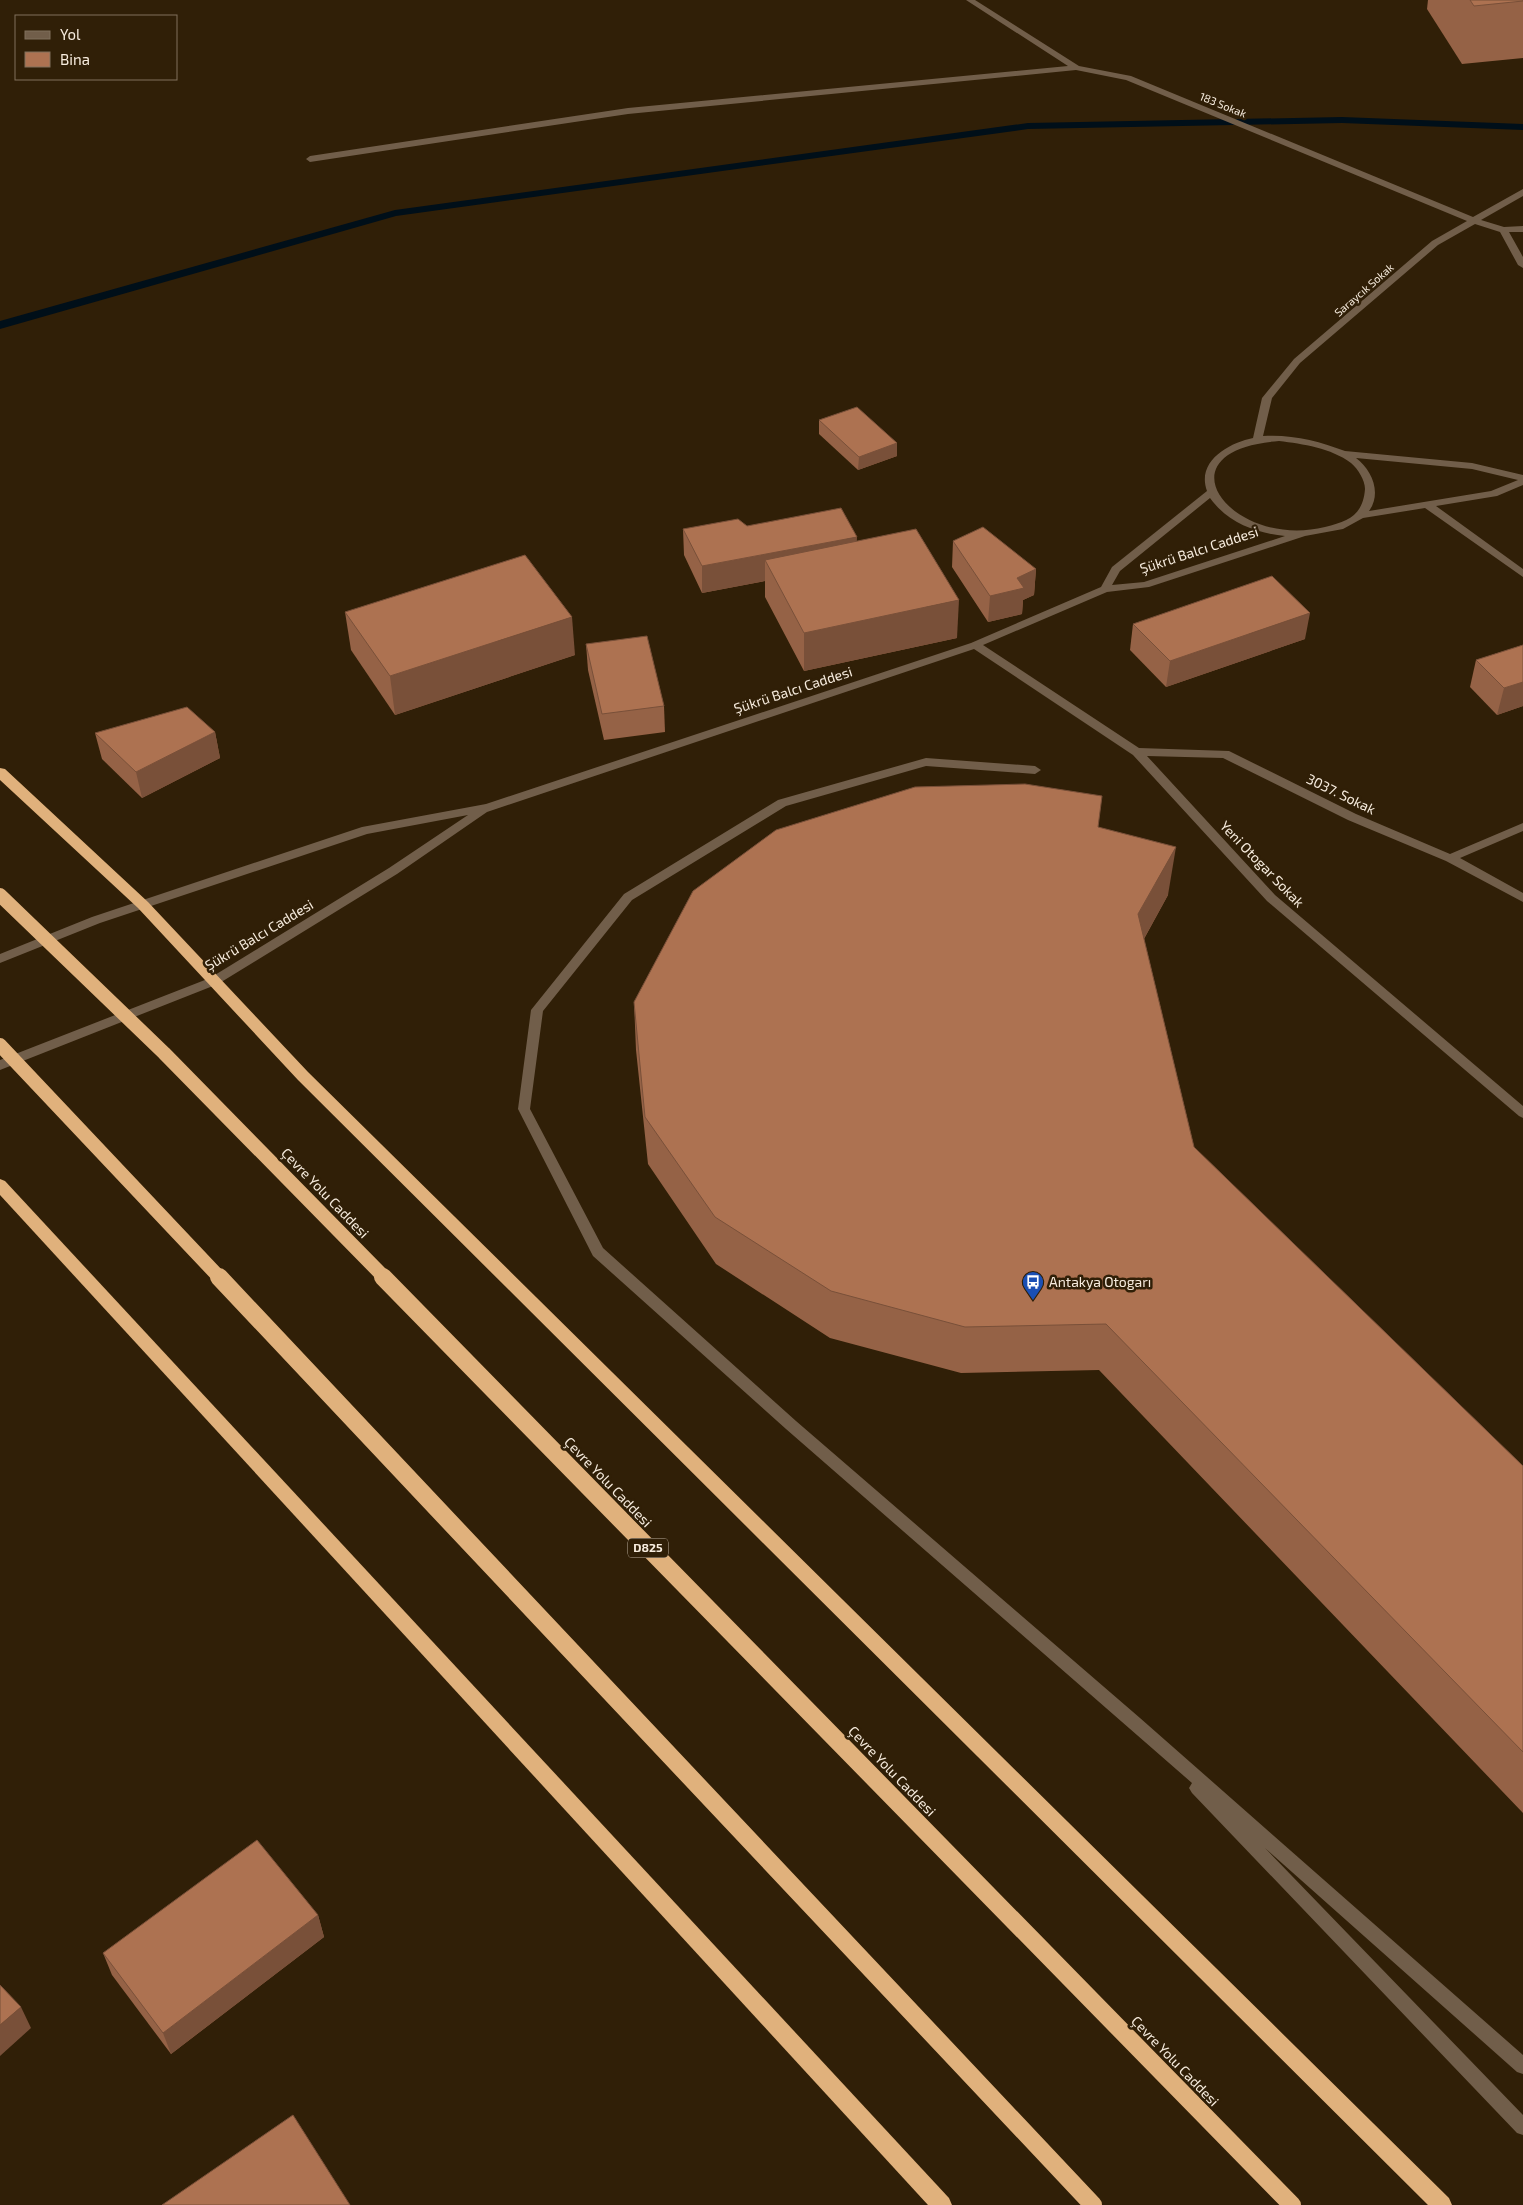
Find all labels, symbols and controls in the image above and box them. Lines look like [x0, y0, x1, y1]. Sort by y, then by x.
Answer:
legend [15, 15, 178, 80]
text: Yol [60, 25, 81, 43]
text: Bina [60, 50, 90, 68]
street label: 183 Sokak [1198, 89, 1249, 120]
street label: Saraycık Sokak [1331, 260, 1396, 319]
street label: Şükrü Balcı Caddesi [1138, 522, 1260, 578]
street label: Şükrü Balcı Caddesi [732, 662, 854, 718]
street label: 3037. Sokak [1304, 770, 1378, 818]
street label: Yeni Otogar Sokak [1217, 817, 1308, 910]
street label: Şükrü Balcı Caddesi [201, 895, 317, 975]
street label: Çevre Yolu Caddesi [277, 1144, 373, 1242]
bus stop icon: Antakya Otogarı [1021, 1270, 1045, 1301]
place label: Antakya Otogarı [1049, 1273, 1151, 1290]
street label: Çevre Yolu Caddesi [560, 1433, 656, 1531]
road number: D825 [628, 1539, 668, 1558]
street label: Çevre Yolu Caddesi [844, 1722, 940, 1820]
street label: Çevre Yolu Caddesi [1127, 2012, 1223, 2110]

